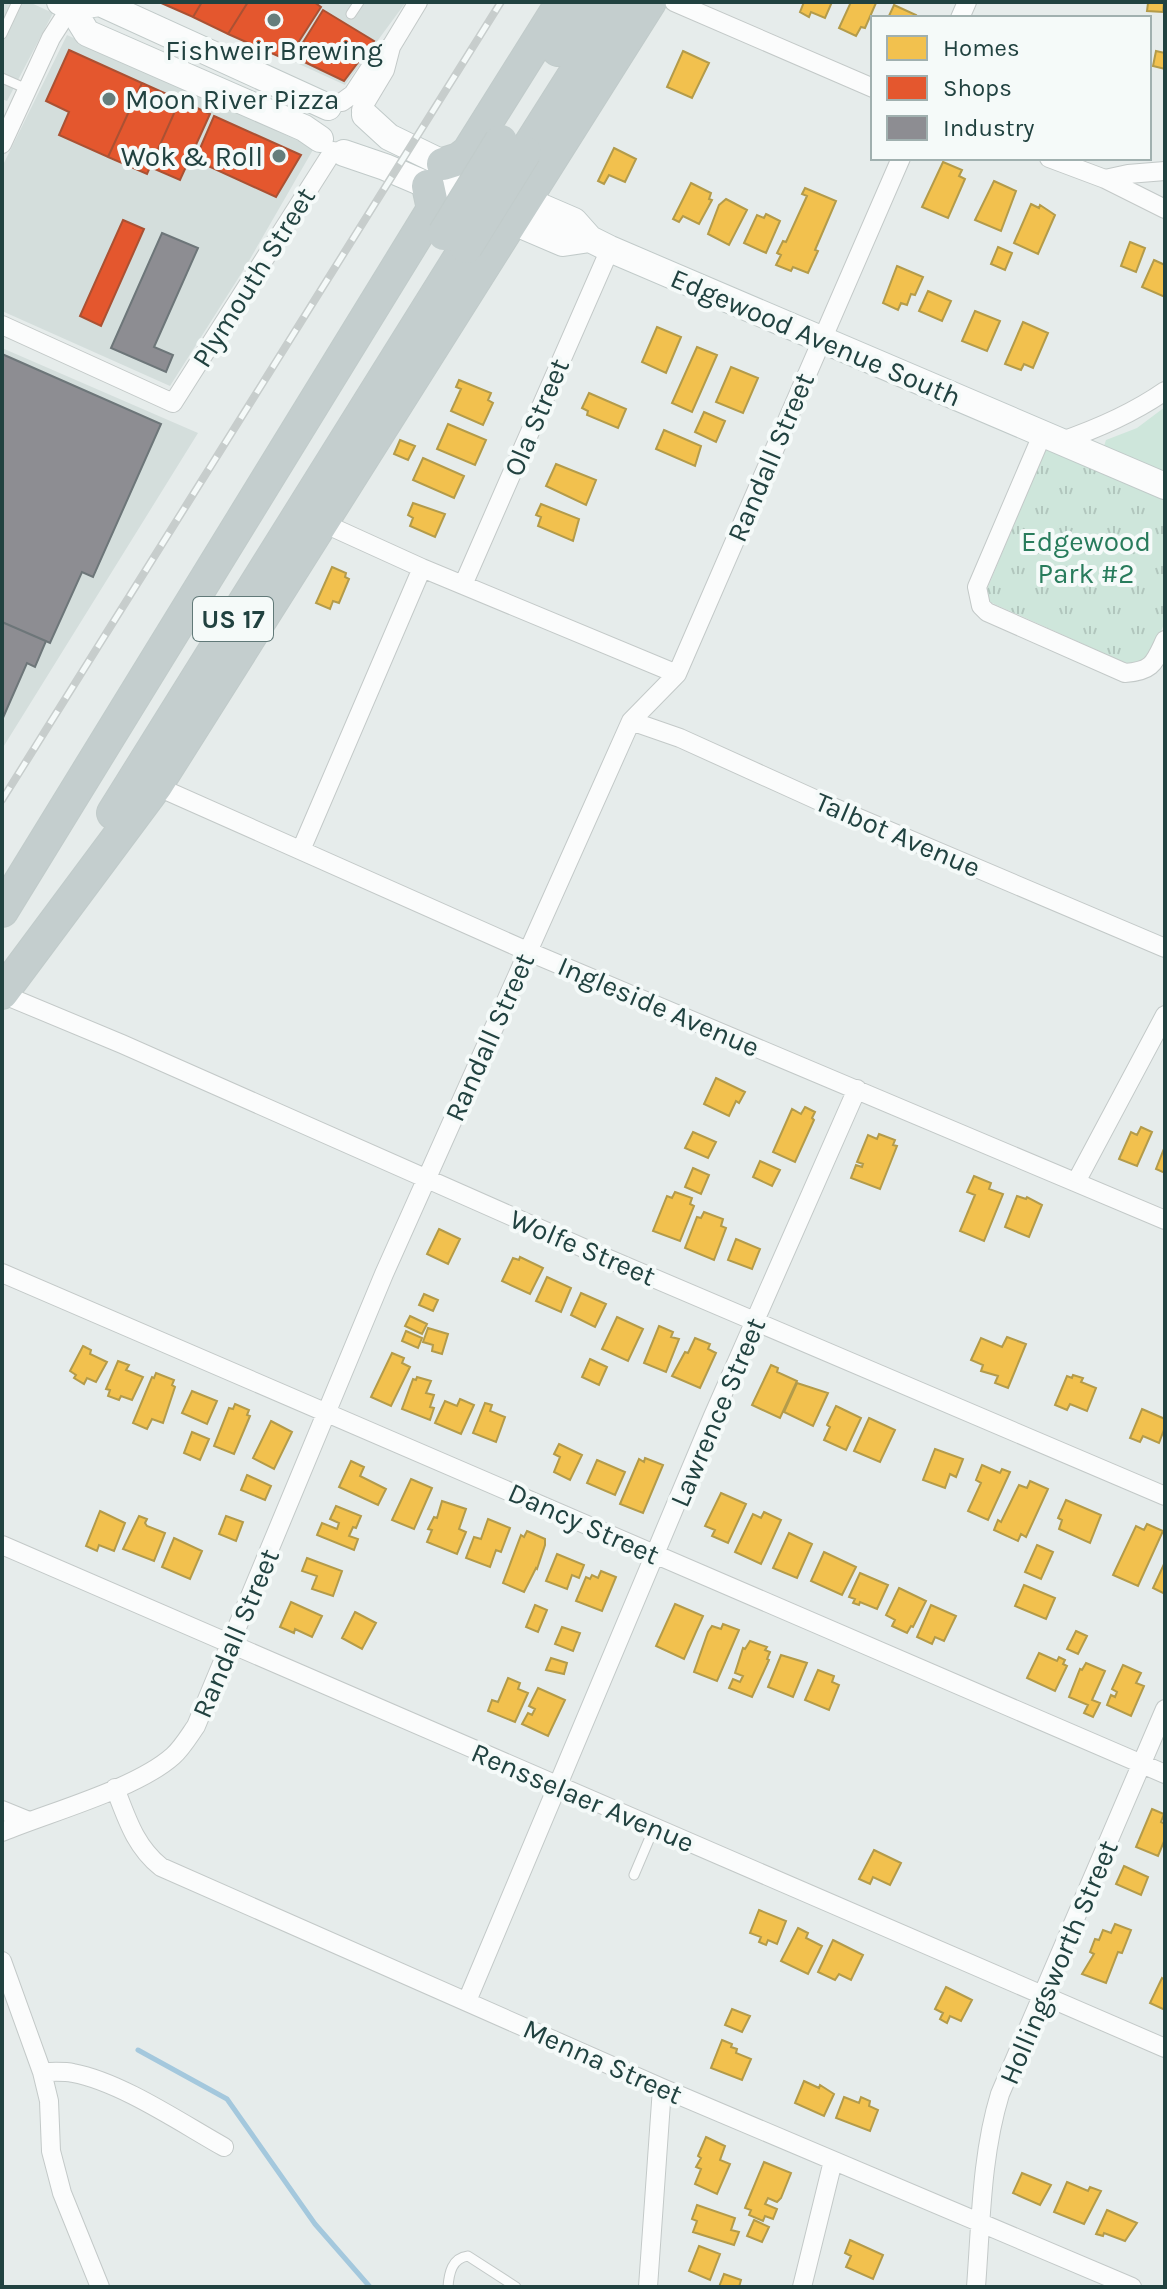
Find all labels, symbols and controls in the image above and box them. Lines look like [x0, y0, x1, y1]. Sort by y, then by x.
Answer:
marker: Fishweir Brewing [265, 11, 283, 29]
legend [871, 16, 1151, 160]
place label: Fishweir Brewing [165, 34, 383, 67]
text: Homes [943, 34, 1020, 62]
text: Shops [943, 74, 1012, 102]
place label: Moon River Pizza [125, 83, 339, 116]
marker: Moon River Pizza [100, 90, 118, 108]
text: Industry [943, 114, 1034, 142]
place label: Wok & Roll [121, 140, 263, 173]
marker: Wok & Roll [270, 147, 288, 165]
street label: Plymouth Street [185, 181, 322, 373]
street label: Edgewood Avenue South [666, 261, 966, 414]
street label: Ola Street [497, 353, 576, 481]
street label: Randall Street [720, 368, 821, 547]
park label: Edgewood Park #2 [1021, 525, 1151, 590]
road number: US 17 [193, 597, 273, 641]
street label: Talbot Avenue [810, 785, 985, 884]
street label: Randall Street [438, 948, 541, 1126]
street label: Ingleside Avenue [553, 949, 764, 1064]
street label: Wolfe Street [505, 1202, 660, 1293]
street label: Lawrence Street [663, 1313, 772, 1512]
street label: Dancy Street [503, 1475, 664, 1571]
street label: Randall Street [185, 1544, 286, 1723]
street label: Rensselaer Avenue [466, 1736, 699, 1859]
street label: Hollingsworth Street [992, 1835, 1125, 2089]
street label: Menna Street [518, 2012, 688, 2111]

